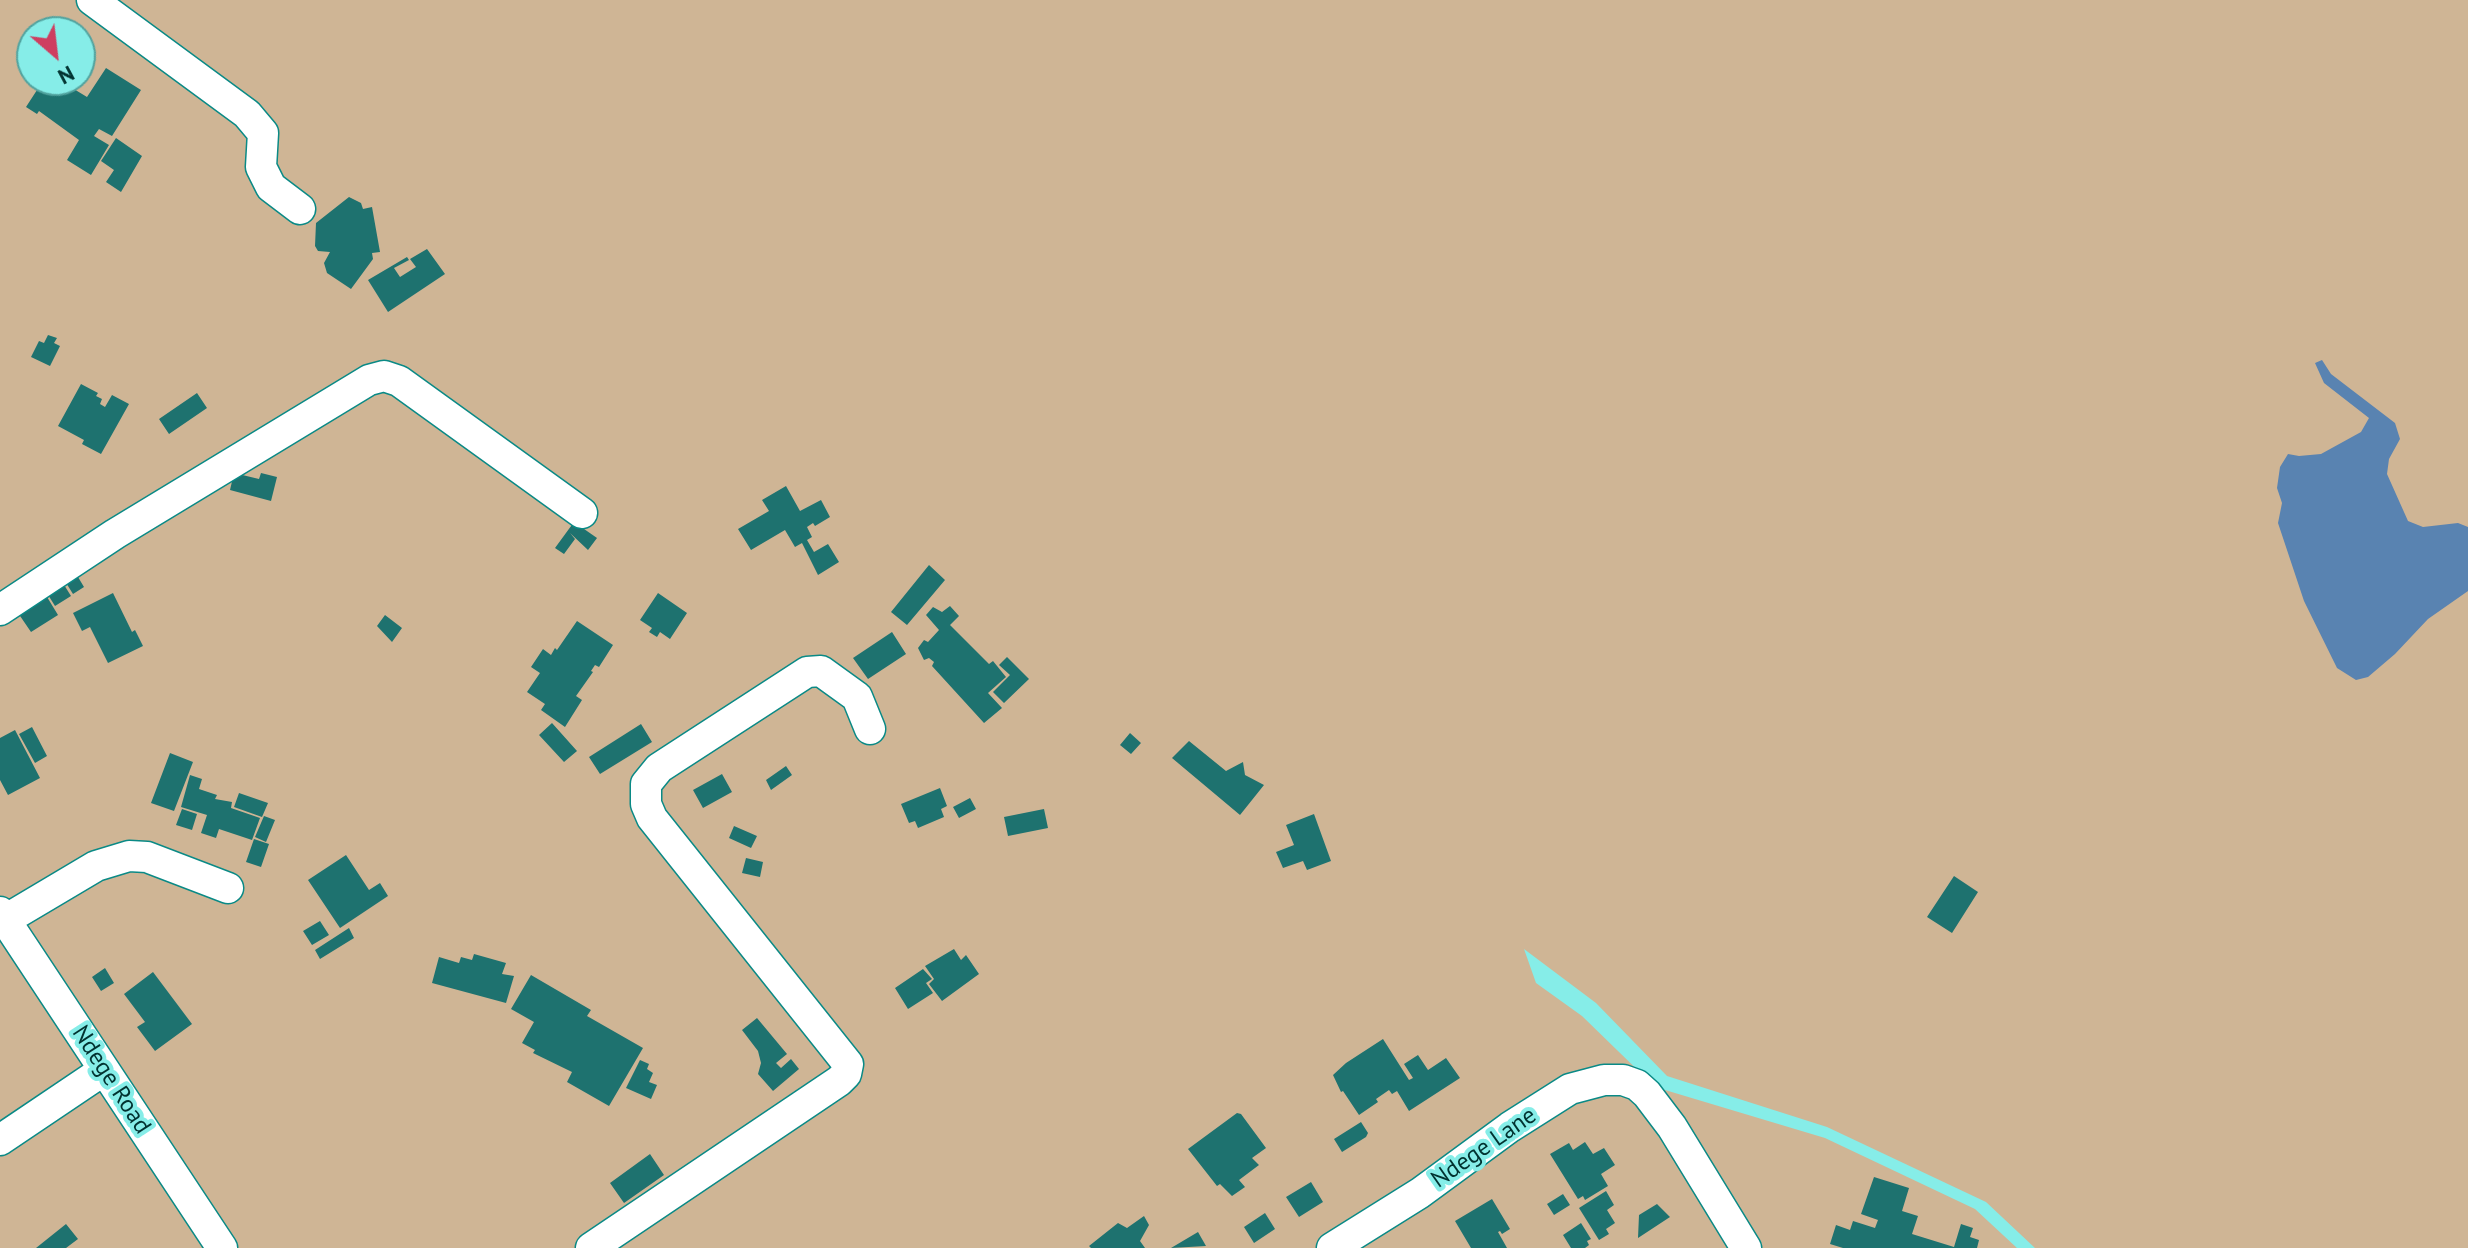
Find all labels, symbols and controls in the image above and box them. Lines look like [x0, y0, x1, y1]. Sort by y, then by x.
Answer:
north arrow [16, 16, 96, 96]
text: N [53, 60, 79, 91]
street label: Ndege Road [65, 1020, 157, 1140]
street label: Ndege Lane [1426, 1101, 1542, 1195]

